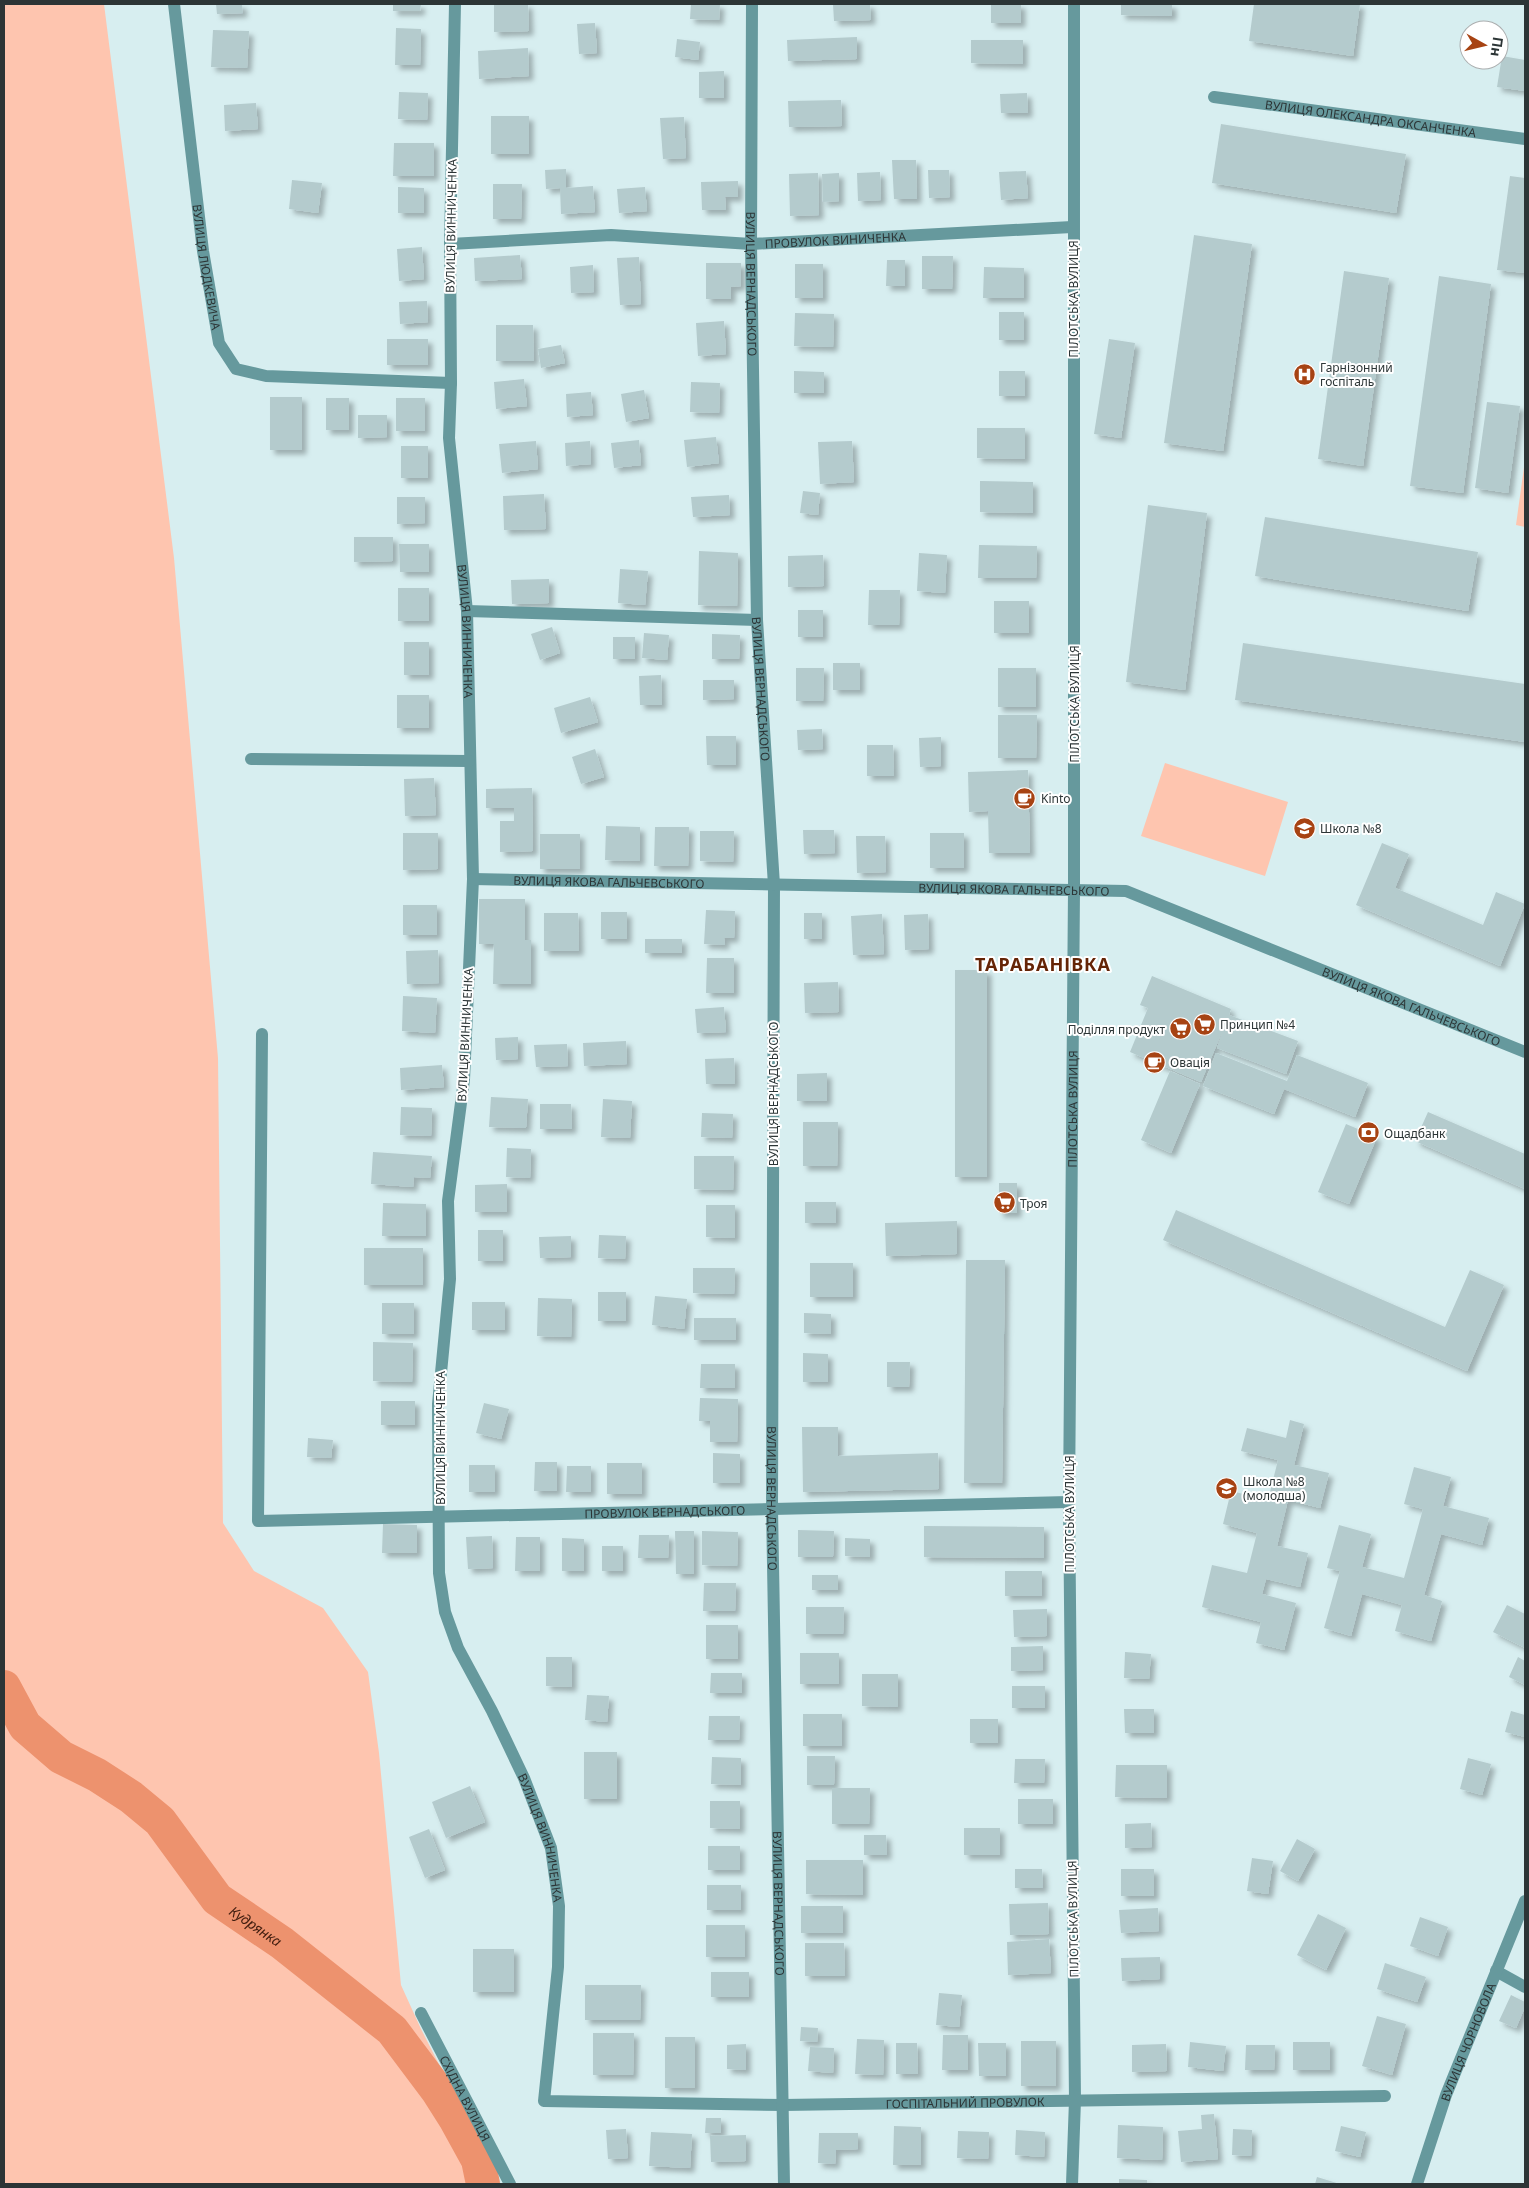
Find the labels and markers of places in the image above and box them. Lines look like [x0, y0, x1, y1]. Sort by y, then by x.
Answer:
place label: Гарнізонний госпіталь [1320, 359, 1393, 390]
hospital icon: Гарнізонний госпіталь [1292, 362, 1316, 386]
cafe icon: Kinto [1013, 786, 1037, 810]
place label: Kinto [1041, 790, 1071, 807]
school or university icon: Школа №8 [1292, 816, 1316, 840]
place label: Школа №8 [1320, 820, 1382, 837]
supermarket icon: Принцип №4 [1192, 1012, 1216, 1036]
place label: Принцип №4 [1220, 1016, 1295, 1033]
supermarket icon: Поділля продукт [1169, 1017, 1193, 1041]
place label: Поділля продукт [1068, 1021, 1165, 1038]
cafe icon: Овація [1142, 1050, 1166, 1074]
place label: Овація [1170, 1054, 1210, 1071]
bank icon: Ощадбанк [1356, 1121, 1380, 1145]
place label: Ощадбанк [1384, 1125, 1446, 1142]
supermarket icon: Троя [992, 1191, 1016, 1215]
place label: Троя [1020, 1195, 1048, 1212]
place label: Школа №8 (молодша) [1243, 1473, 1306, 1504]
school or university icon: Школа №8 (молодша) [1215, 1476, 1239, 1500]

